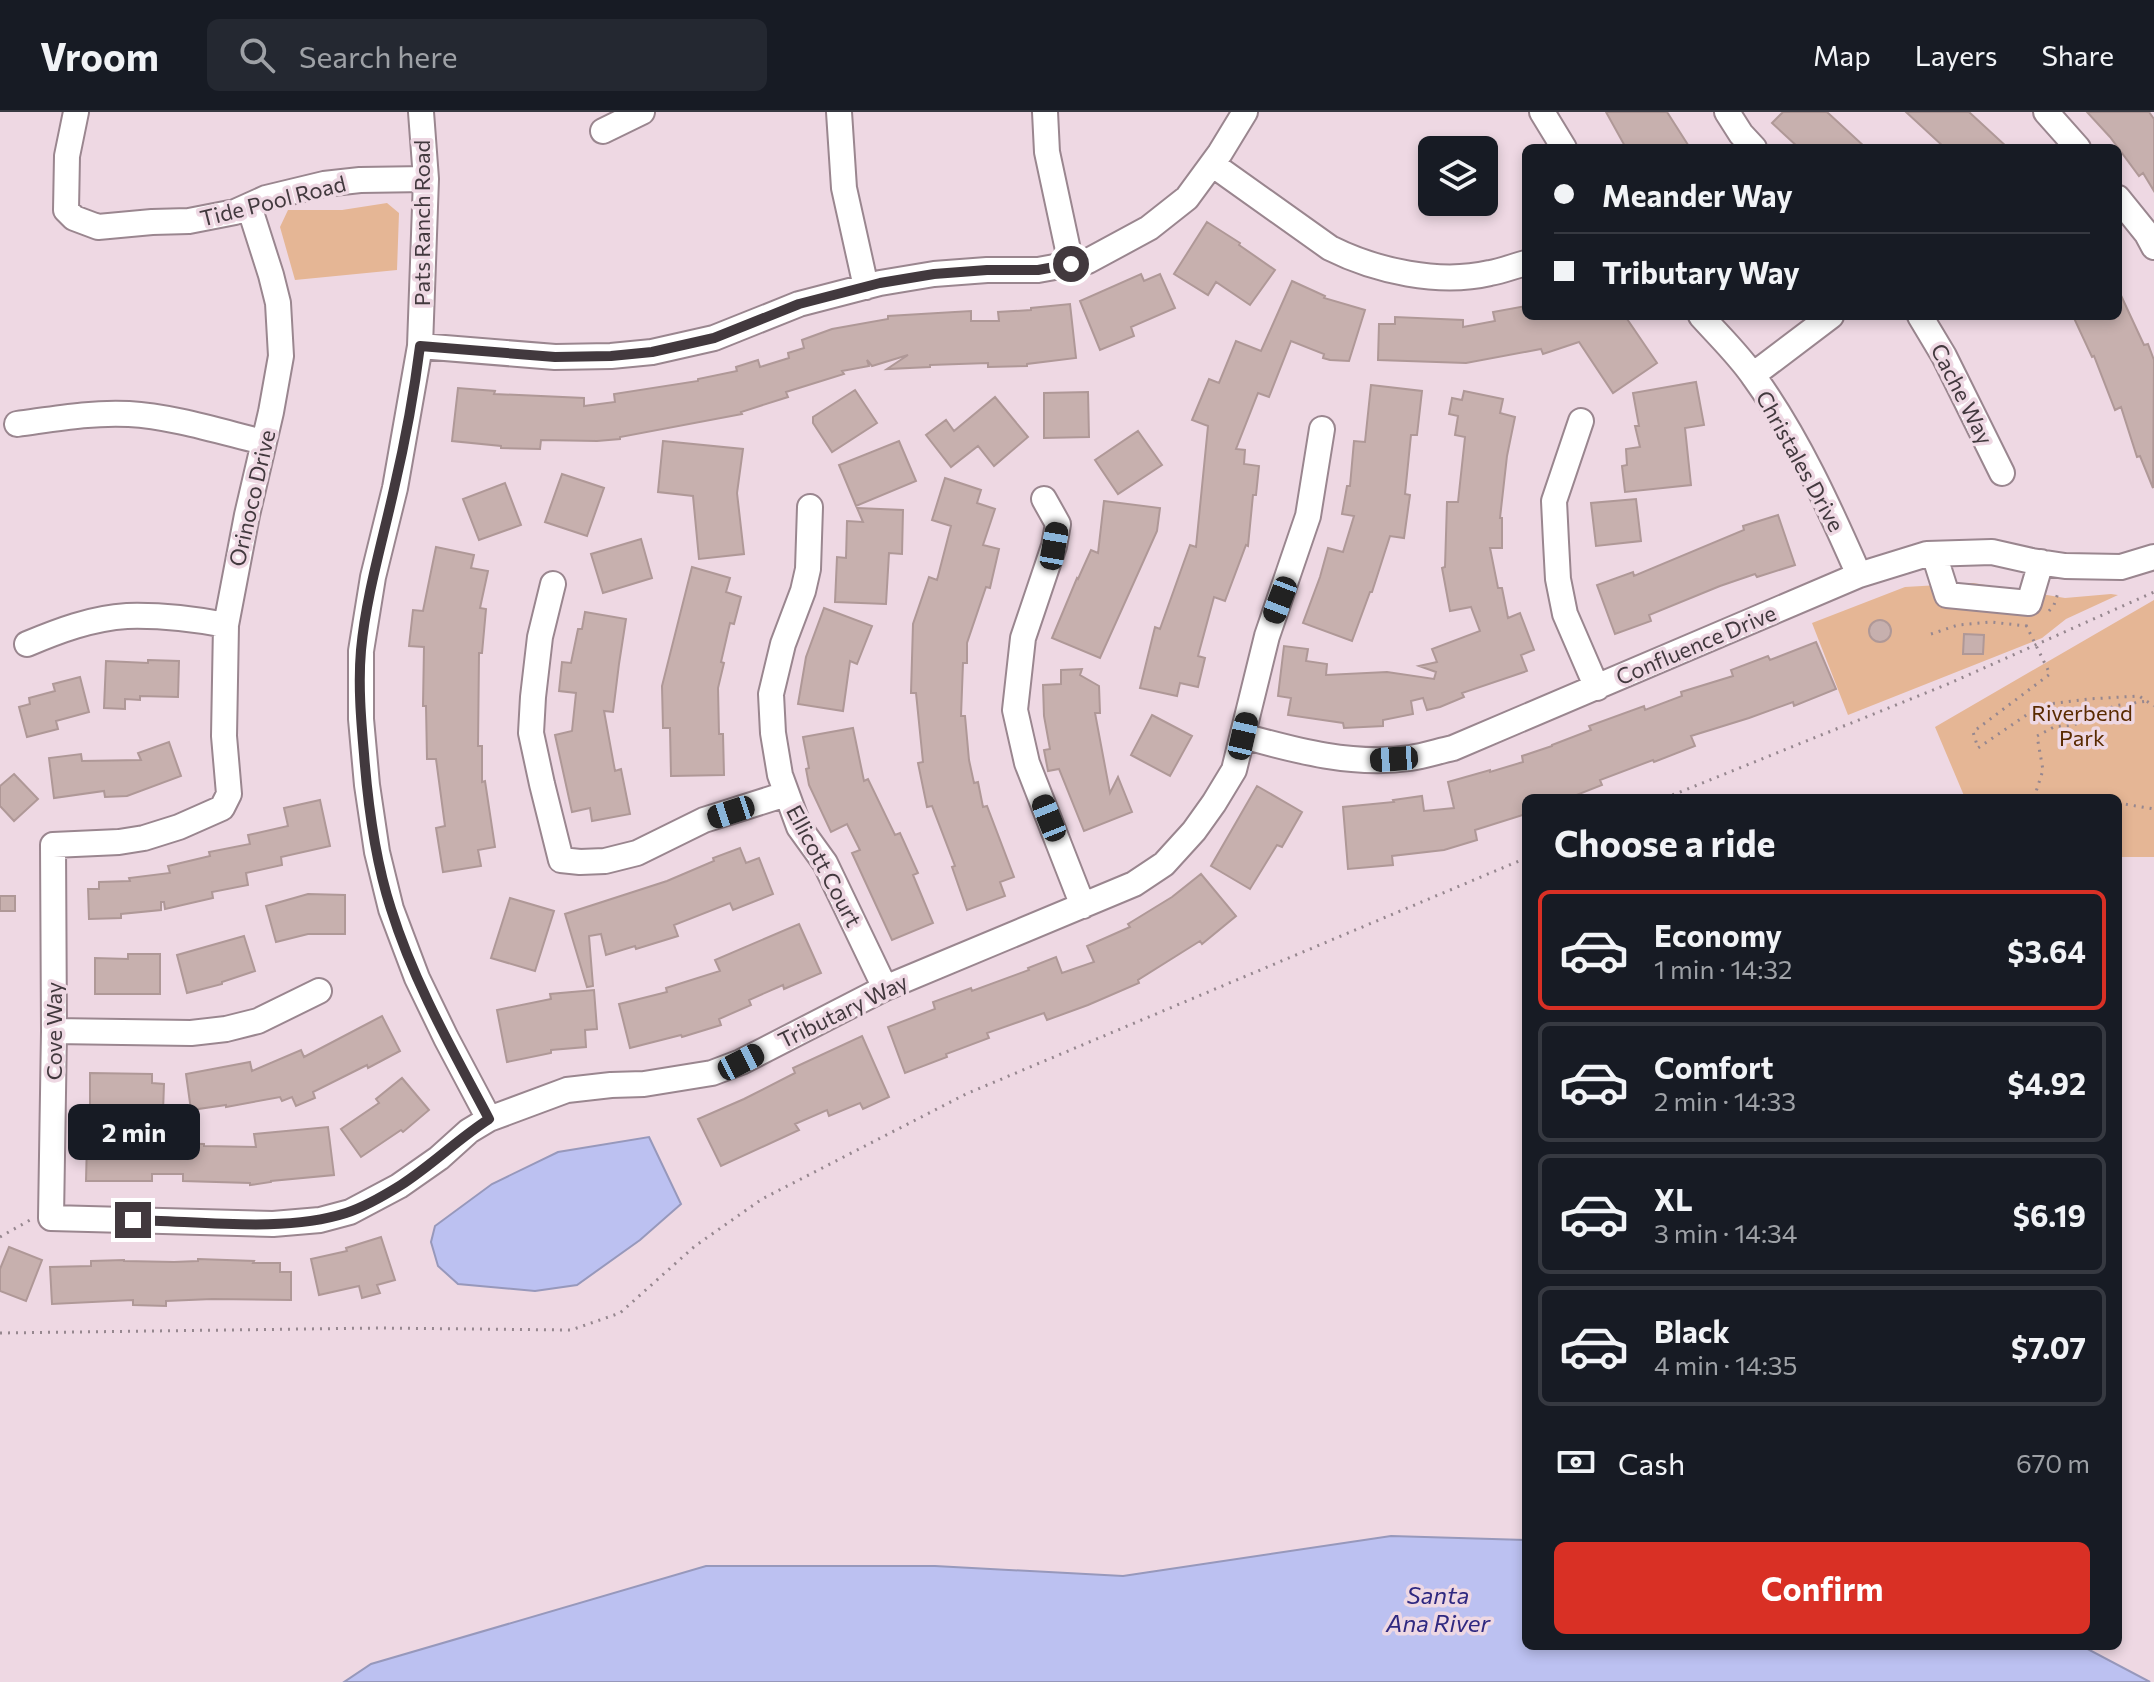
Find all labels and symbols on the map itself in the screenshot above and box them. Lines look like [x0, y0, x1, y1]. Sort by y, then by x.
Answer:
street label: Pats Ranch Road [408, 140, 435, 306]
street label: Tide Pool Road [197, 169, 349, 232]
route start [1053, 246, 1089, 282]
street label: Cache Way [1925, 339, 1999, 449]
street label: Christales Drive [1751, 385, 1850, 536]
street label: Orinoco Drive [223, 427, 280, 569]
car [1038, 520, 1070, 572]
car [1260, 573, 1300, 627]
street label: Confluence Drive [1612, 599, 1780, 690]
park label: Riverbend Park [2031, 699, 2133, 751]
car [1226, 710, 1260, 762]
car [1369, 745, 1419, 773]
car [1029, 791, 1069, 845]
car [704, 793, 758, 831]
street label: Ellicott Court [781, 800, 868, 931]
street label: Tributary Way [774, 968, 912, 1054]
street label: Cove Way [40, 982, 67, 1080]
car [714, 1040, 768, 1084]
callout: 2 min [67, 1104, 199, 1160]
route end [115, 1202, 151, 1238]
water label: Santa Ana River [1385, 1580, 1491, 1637]

